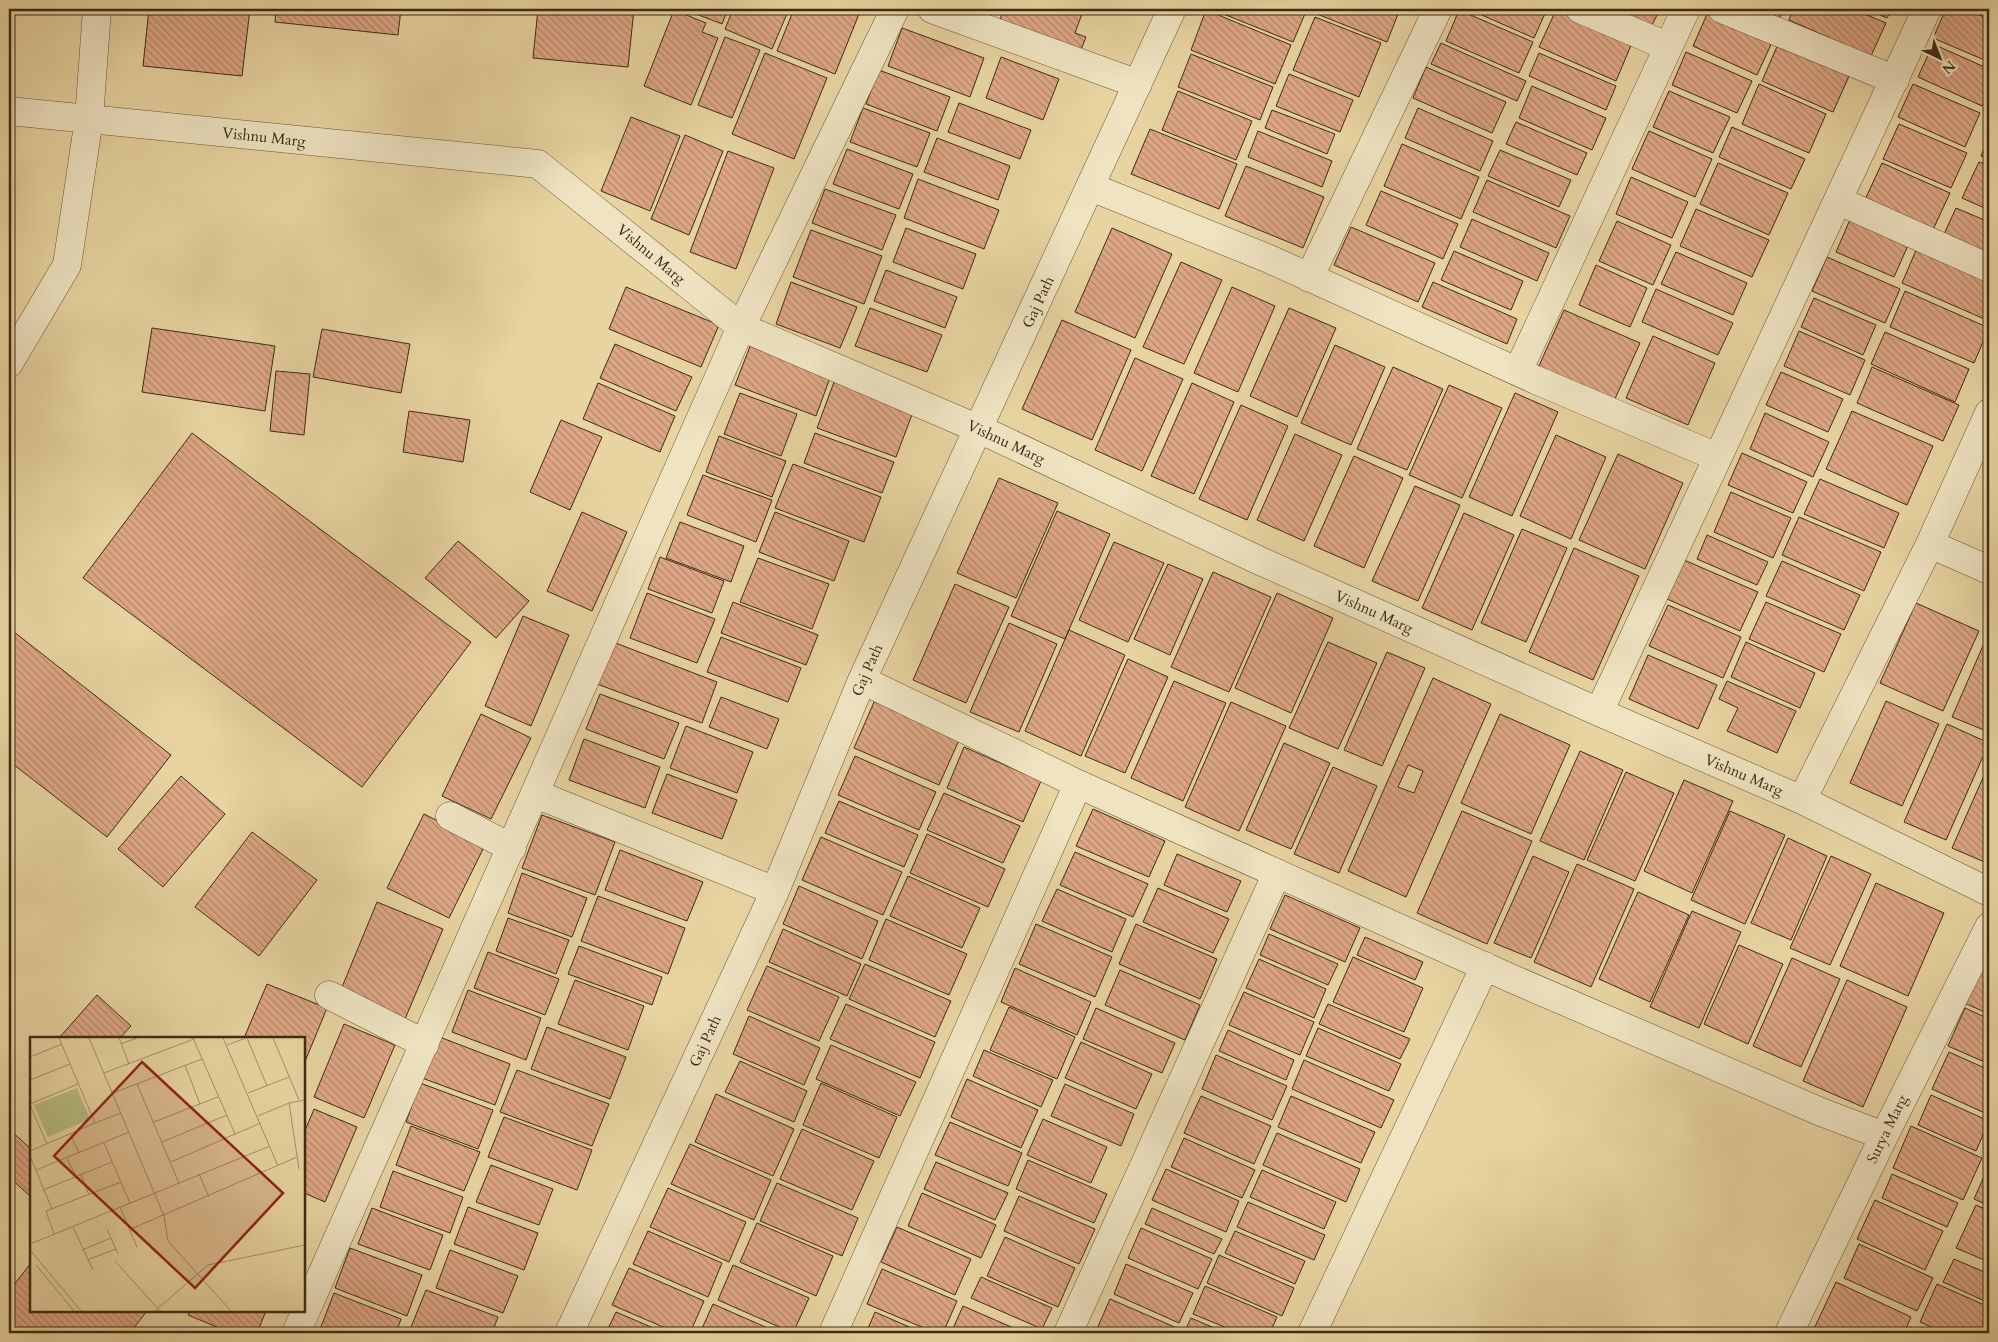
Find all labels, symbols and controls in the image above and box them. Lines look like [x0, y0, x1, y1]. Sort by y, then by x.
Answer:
north arrow [1916, 32, 1966, 82]
text: N [1938, 56, 1959, 78]
street label: Vishnu Marg [221, 123, 307, 151]
street label: Vishnu Marg [612, 219, 690, 289]
street label: Gaj Path [1017, 272, 1059, 331]
street label: Vishnu Marg [964, 415, 1049, 469]
street label: Vishnu Marg [1332, 586, 1417, 638]
street label: Gaj Path [847, 640, 888, 699]
street label: Vishnu Marg [1702, 749, 1787, 801]
street label: Gaj Path [684, 1011, 726, 1070]
inset map [30, 1037, 305, 1312]
street label: Surya Marg [1862, 1091, 1912, 1167]

